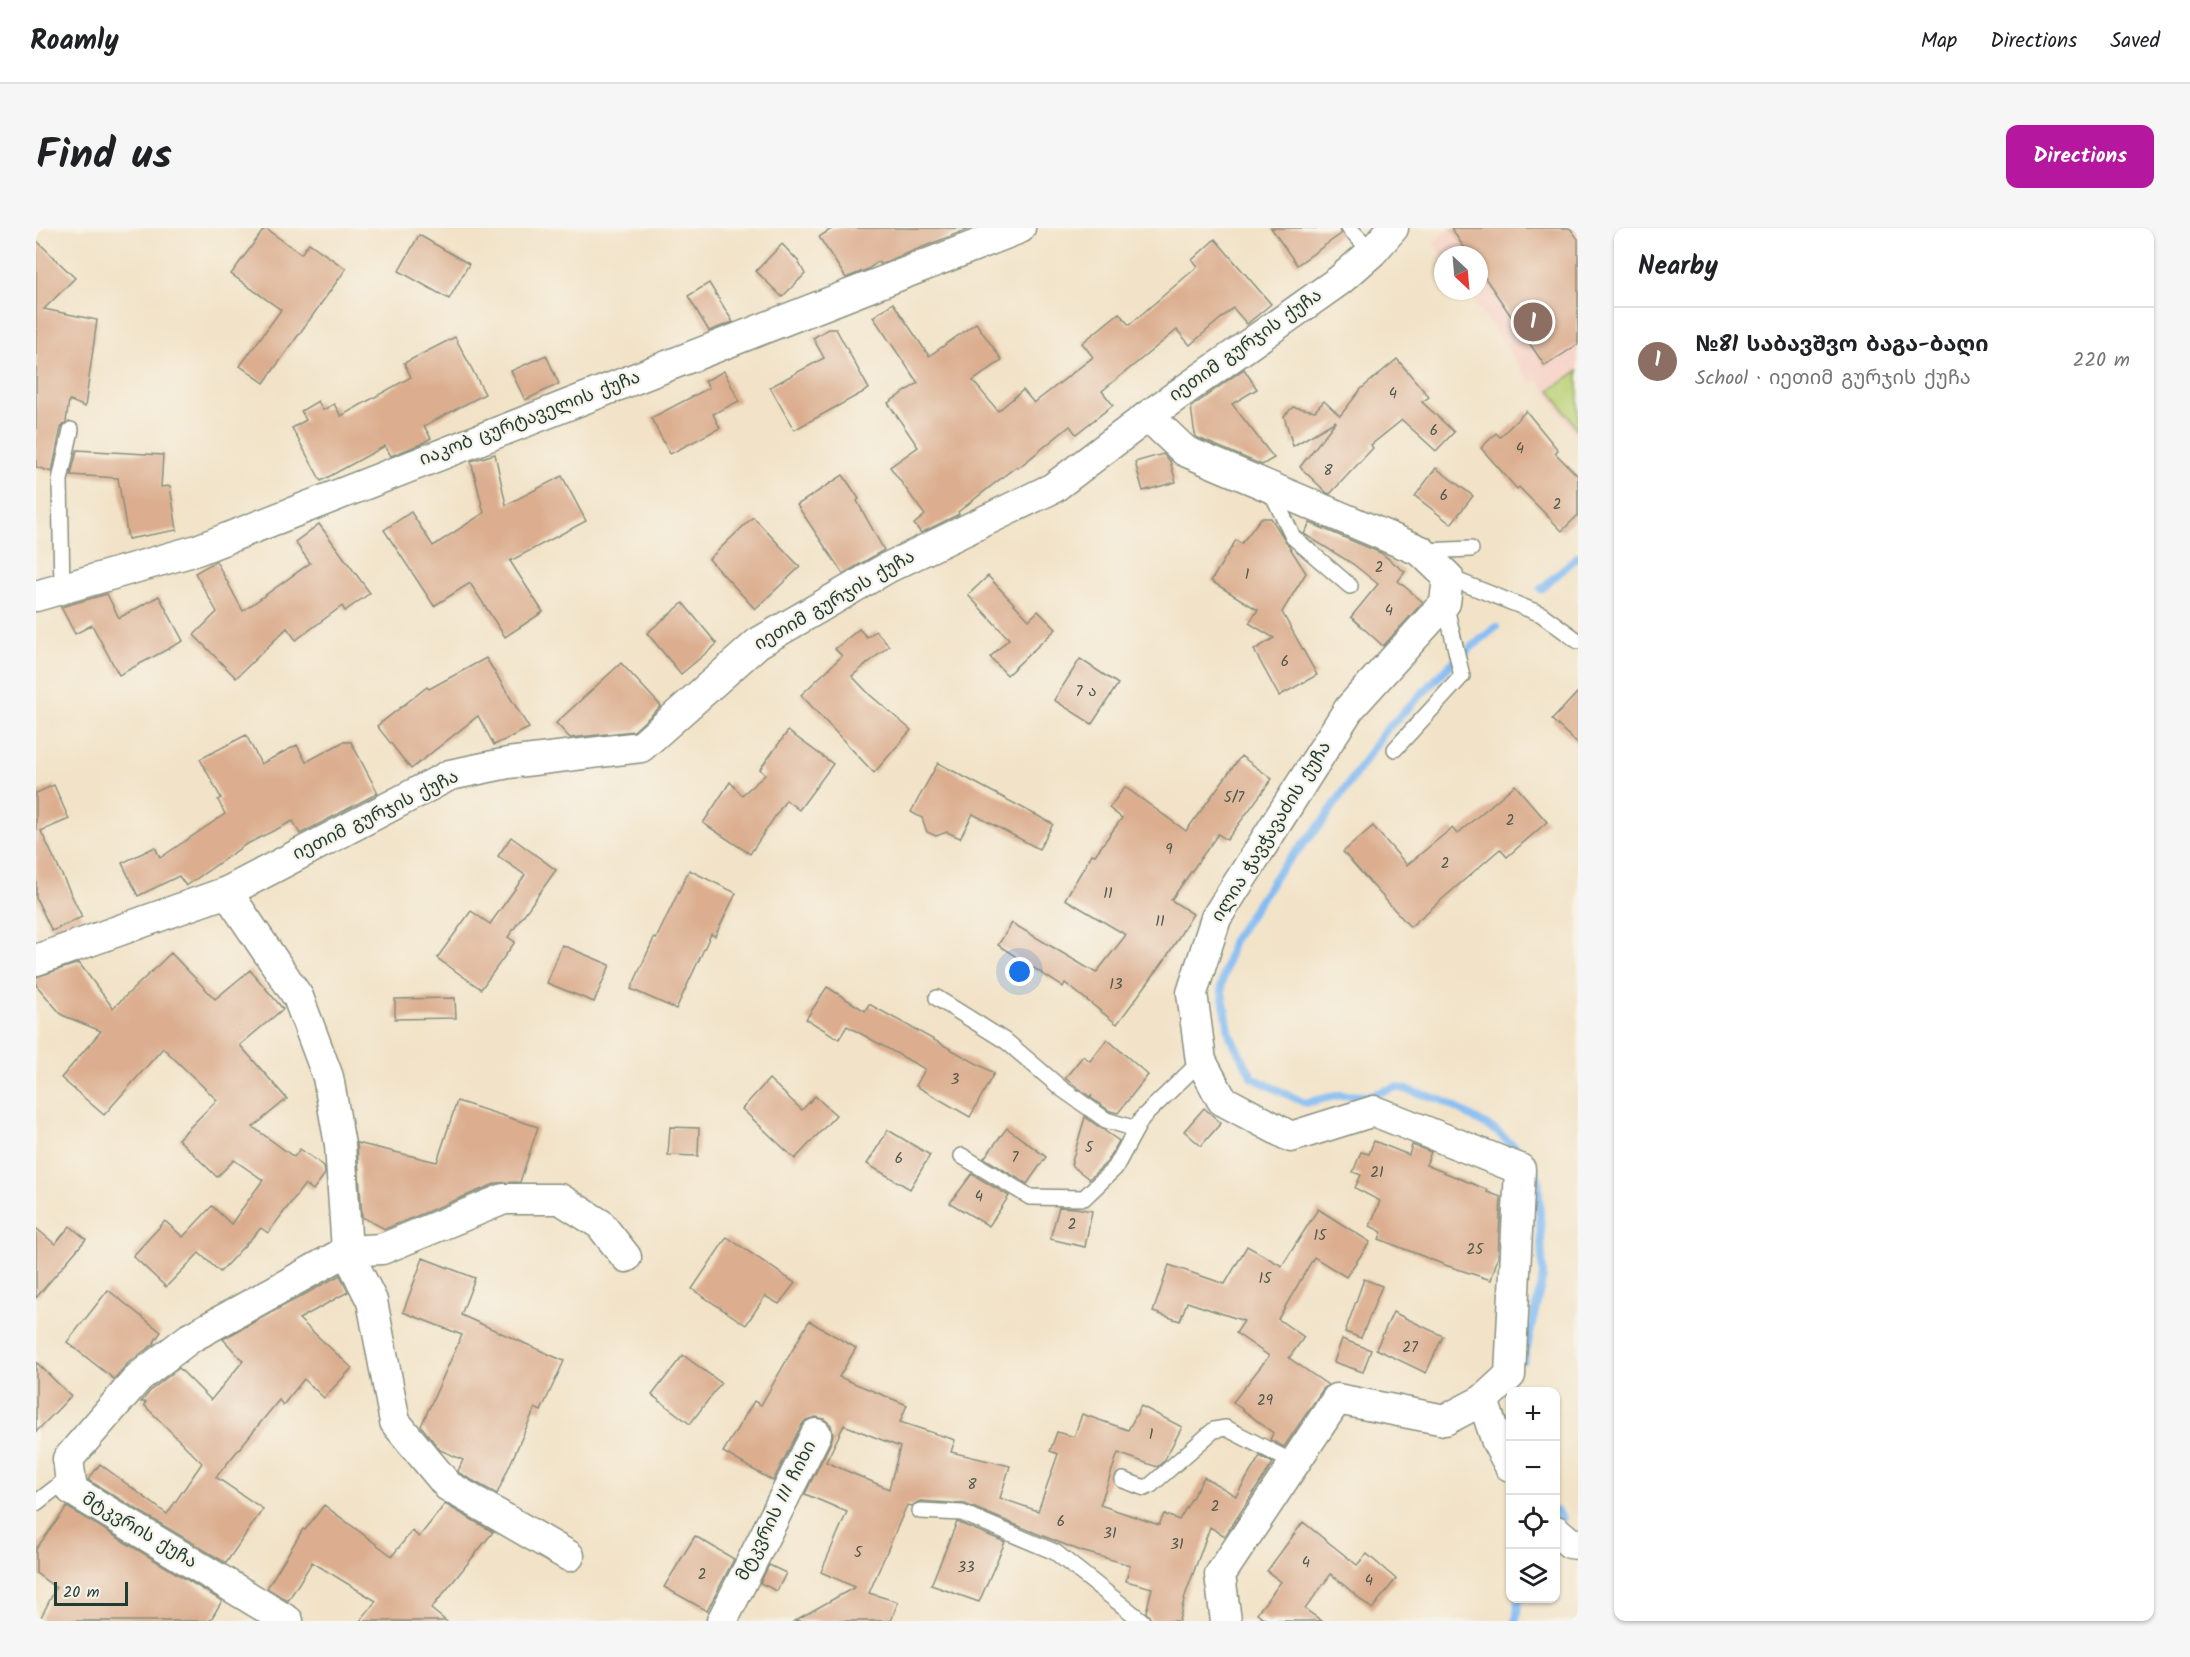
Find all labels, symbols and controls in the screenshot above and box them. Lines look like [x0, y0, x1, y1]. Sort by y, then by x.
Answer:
text: Roamly [30, 19, 119, 64]
text: Map [1921, 25, 1957, 58]
text: Directions [1990, 25, 2077, 58]
text: Saved [2110, 25, 2160, 58]
text: Find us [36, 123, 172, 190]
button: Directions [2006, 125, 2154, 188]
north arrow [1434, 246, 1488, 300]
text: Nearby [1638, 246, 1718, 288]
street label: იეთიმ გურჯის ქუჩა [1163, 282, 1329, 410]
pin: 1 [1514, 300, 1552, 344]
text: №81 საბავშვო ბაგა-ბაღი [1695, 328, 1989, 363]
text: 1 [1654, 345, 1661, 377]
text: 220 m [2073, 345, 2130, 377]
street label: იაკობ ცურტაველის ქუჩა [415, 363, 645, 475]
text: School · იეთიმ გურჯის ქუჩა [1695, 363, 1971, 395]
house number: 4 [1389, 382, 1397, 406]
house number: 6 [1430, 419, 1438, 443]
house number: 4 [1516, 437, 1524, 461]
house number: 8 [1323, 459, 1333, 483]
house number: 6 [1440, 484, 1448, 508]
house number: 2 [1553, 493, 1561, 517]
street label: იეთიმ გურჯის ქუჩა [749, 543, 921, 659]
house number: 2 [1375, 556, 1383, 580]
house number: 1 [1245, 563, 1250, 587]
house number: 4 [1385, 599, 1393, 623]
house number: 6 [1281, 650, 1289, 674]
house number: 7 ა [1075, 680, 1097, 704]
street label: ილია ჭავჭავაძის ქუჩა [1204, 736, 1340, 928]
street label: იეთიმ გურჯის ქუჩა [288, 763, 464, 869]
house number: 5/7 [1224, 786, 1245, 810]
house number: 2 [1506, 809, 1514, 833]
house number: 9 [1165, 838, 1173, 862]
house number: 2 [1441, 852, 1449, 876]
house number: 11 [1103, 882, 1113, 906]
house number: 11 [1155, 910, 1165, 934]
your location [1005, 957, 1034, 986]
house number: 13 [1109, 973, 1123, 997]
house number: 3 [951, 1068, 960, 1092]
house number: 5 [1085, 1136, 1094, 1160]
house number: 7 [1012, 1146, 1020, 1170]
house number: 6 [895, 1147, 903, 1171]
house number: 21 [1370, 1161, 1384, 1185]
house number: 4 [975, 1185, 983, 1209]
house number: 2 [1068, 1213, 1076, 1237]
house number: 15 [1314, 1224, 1327, 1248]
house number: 25 [1467, 1238, 1484, 1262]
house number: 15 [1259, 1267, 1272, 1291]
house number: 27 [1402, 1336, 1419, 1360]
map controls [1506, 1387, 1560, 1603]
button: + [1506, 1387, 1560, 1441]
house number: 29 [1257, 1389, 1274, 1413]
house number: 1 [1149, 1423, 1154, 1447]
street label: მტკვრის III ჩიხი [729, 1436, 825, 1586]
button: − [1506, 1441, 1560, 1495]
house number: 8 [967, 1473, 977, 1497]
street label: მტკვრის ქუჩა [76, 1485, 202, 1577]
house number: 2 [1211, 1495, 1219, 1519]
button: locate [1506, 1495, 1560, 1549]
house number: 6 [1057, 1510, 1065, 1534]
house number: 31 [1103, 1522, 1117, 1546]
house number: 31 [1170, 1533, 1184, 1557]
house number: 5 [854, 1541, 863, 1565]
button: layers [1506, 1549, 1560, 1603]
house number: 4 [1302, 1551, 1310, 1575]
house number: 33 [957, 1556, 975, 1580]
house number: 2 [698, 1563, 706, 1587]
house number: 4 [1365, 1569, 1373, 1593]
scale bar [54, 1579, 128, 1606]
text: 20 m [63, 1580, 99, 1605]

